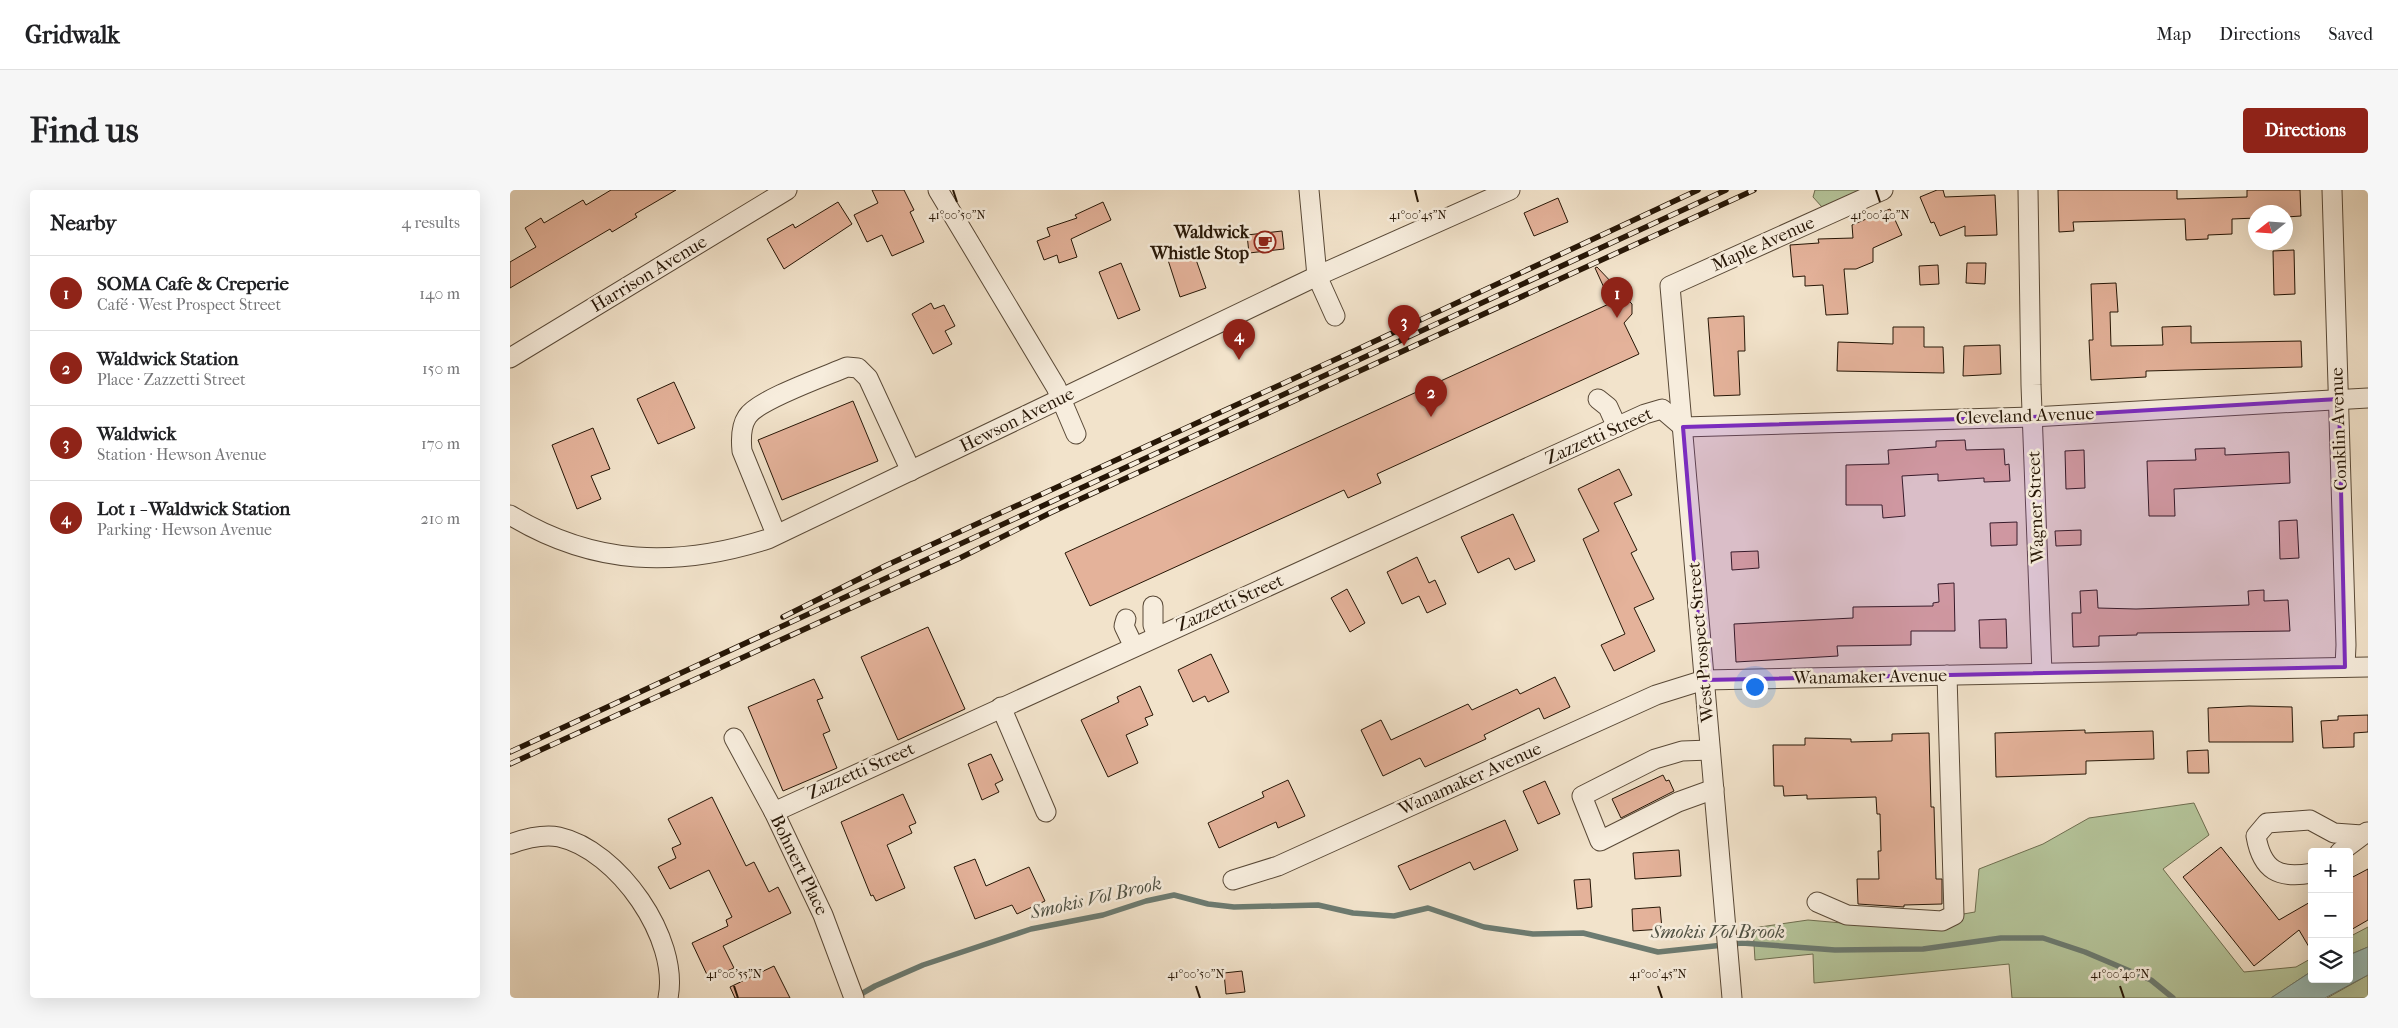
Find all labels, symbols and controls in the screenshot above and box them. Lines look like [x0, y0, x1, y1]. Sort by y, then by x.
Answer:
text: Gridwalk [25, 21, 120, 49]
text: Map [2157, 24, 2191, 45]
text: Directions [2219, 24, 2300, 45]
text: Saved [2328, 24, 2373, 45]
button: Directions [2243, 108, 2368, 153]
text: Find us [30, 110, 139, 151]
north arrow [2248, 205, 2293, 250]
text: 41°00'50"N [928, 208, 986, 222]
text: 41°00'45"N [1389, 208, 1447, 222]
text: 41°00'40"N [1850, 208, 1910, 222]
text: Nearby [50, 211, 116, 235]
street label: Maple Avenue [1708, 212, 1818, 276]
text: 4 results [402, 213, 460, 232]
place label: Waldwick Whistle Stop [1150, 222, 1250, 264]
cafe icon: Waldwick Whistle Stop [1253, 230, 1277, 254]
street label: Harrison Avenue [587, 231, 711, 317]
text: SOMA Cafe & Creperie [97, 273, 289, 295]
pin: 1 [1601, 277, 1633, 318]
text: 1 [63, 284, 69, 303]
text: 140 m [419, 284, 460, 303]
text: Café · West Prospect Street [97, 295, 281, 314]
pin: 3 [1388, 305, 1420, 346]
pin: 4 [1223, 319, 1255, 360]
text: Waldwick Station [97, 348, 238, 370]
text: 2 [62, 359, 70, 378]
text: 150 m [422, 359, 460, 378]
street label: Conklin Avenue [2326, 367, 2352, 491]
text: Place · Zazzetti Street [97, 370, 246, 389]
pin: 2 [1415, 376, 1447, 417]
street label: Hewson Avenue [957, 383, 1078, 457]
street label: Zazzetti Street [1542, 403, 1656, 469]
street label: Cleveland Avenue [1955, 403, 2095, 429]
text: Waldwick [97, 423, 176, 445]
text: 3 [63, 434, 69, 453]
text: 170 m [421, 434, 460, 453]
text: Station · Hewson Avenue [97, 445, 267, 464]
street label: Wagner Street [2024, 450, 2048, 565]
text: Lot 1 - Waldwick Station [97, 498, 290, 520]
text: 4 [61, 509, 71, 528]
text: 210 m [421, 509, 460, 528]
text: Parking · Hewson Avenue [97, 520, 272, 539]
street label: West Prospect Street [1683, 560, 1719, 724]
street label: Zazzetti Street [1173, 570, 1287, 636]
street label: Wanamaker Avenue [1792, 665, 1947, 689]
your location [1742, 674, 1768, 700]
street label: Zazzetti Street [804, 738, 918, 804]
street label: Wanamaker Avenue [1394, 738, 1545, 820]
street label: Bohnert Place [766, 811, 832, 919]
map controls [2308, 848, 2353, 983]
button: + [2308, 848, 2353, 893]
water label: Smokis Vol Brook [1027, 872, 1164, 924]
button: − [2308, 893, 2353, 938]
water label: Smokis Vol Brook [1650, 921, 1785, 943]
button: layers [2308, 938, 2353, 983]
text: 41°00'55"N [706, 967, 762, 981]
text: 41°00'50"N [1167, 967, 1225, 981]
text: 41°00'45"N [1629, 967, 1687, 981]
text: 41°00'40"N [2090, 967, 2150, 981]

